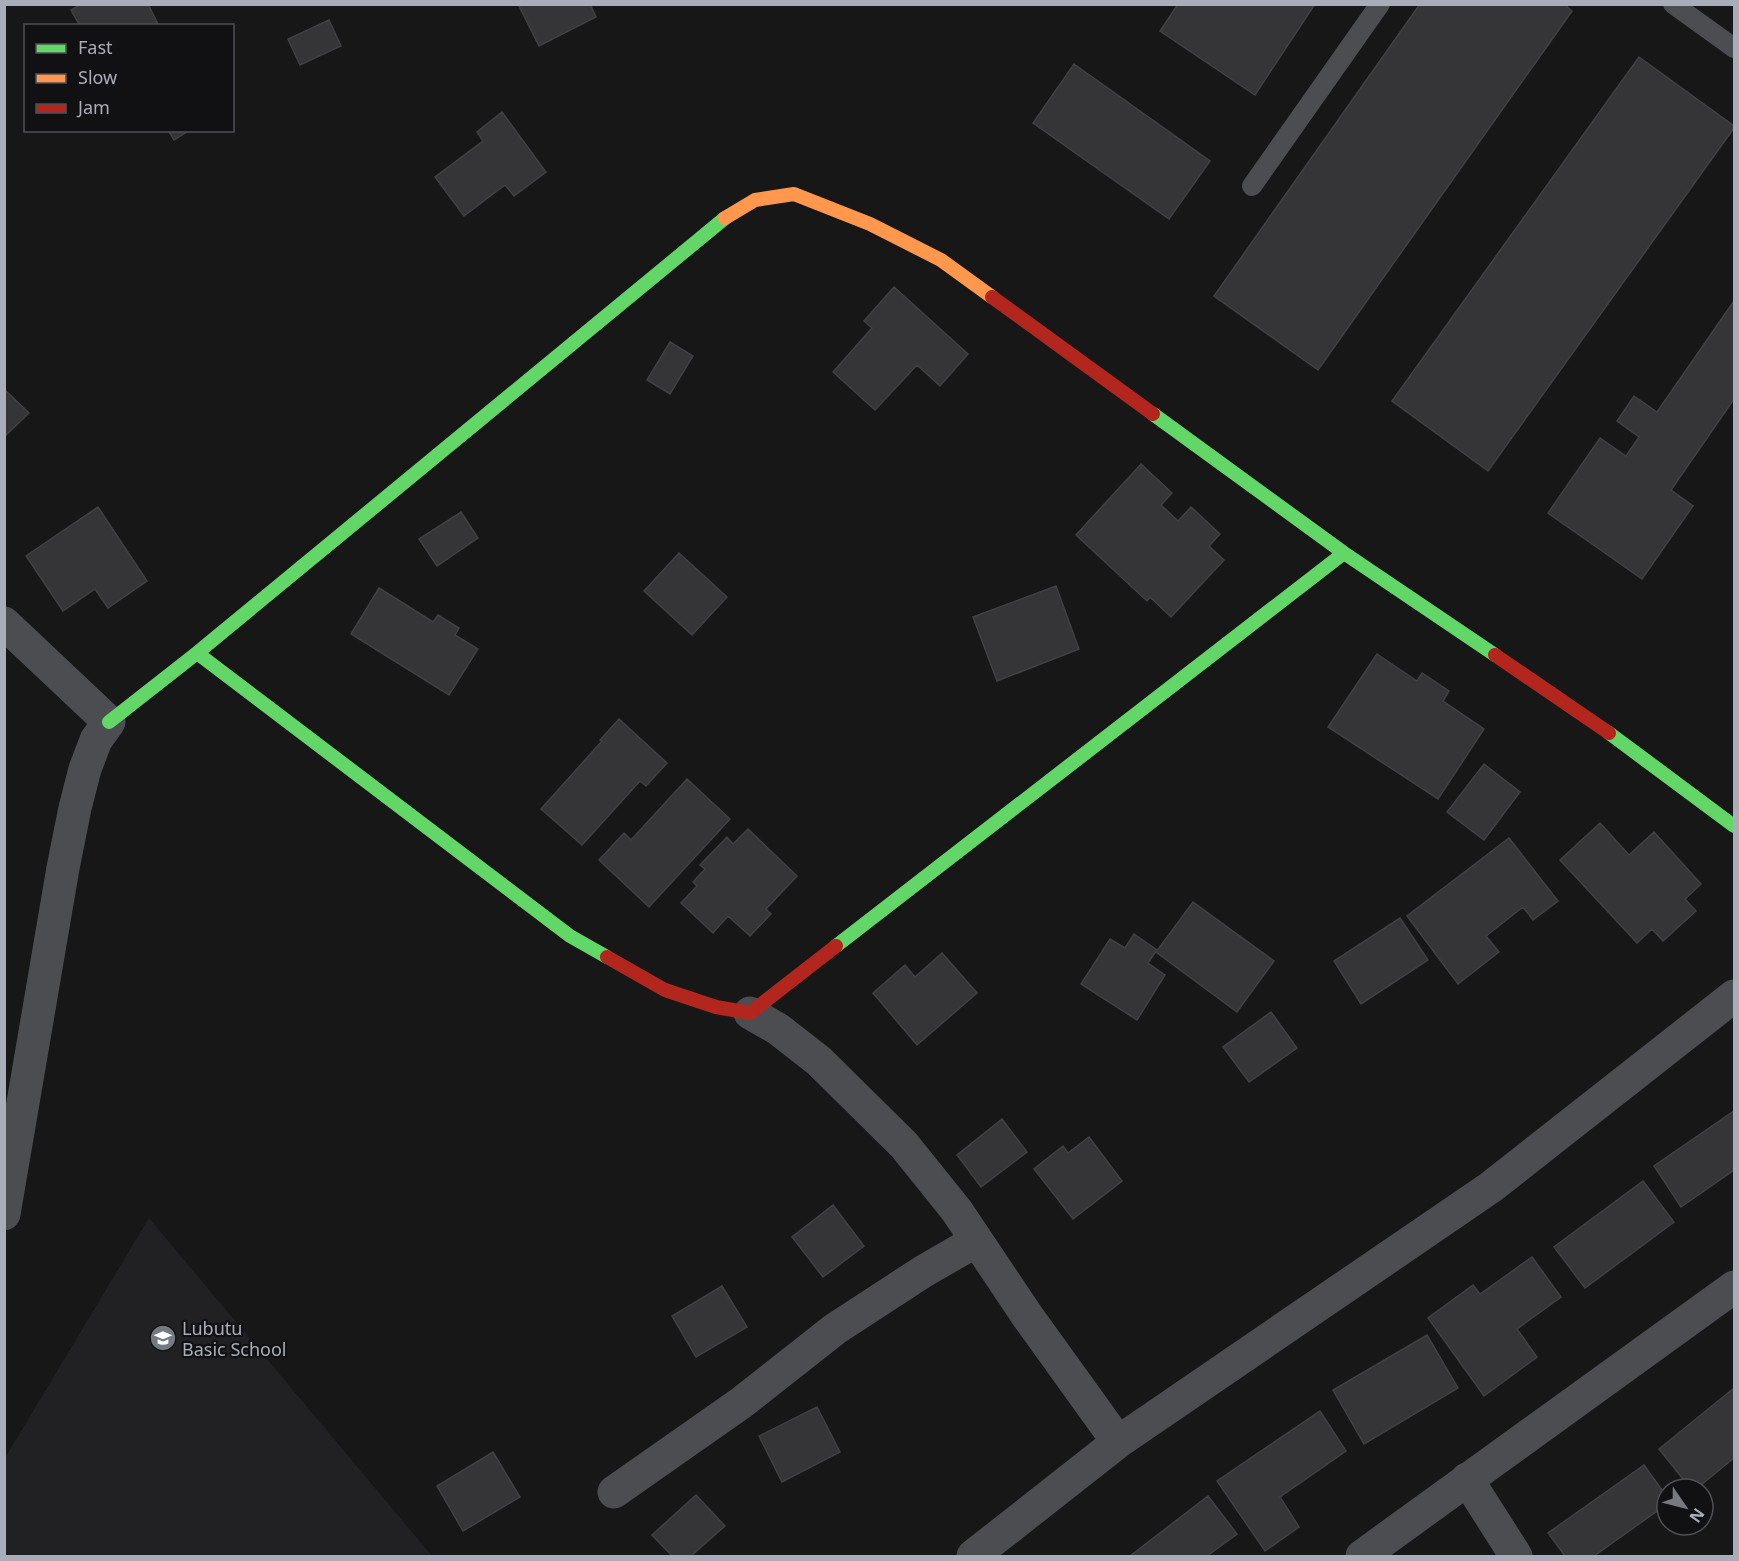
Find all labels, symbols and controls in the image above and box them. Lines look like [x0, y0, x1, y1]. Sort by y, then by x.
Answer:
legend [24, 24, 234, 132]
text: Fast [78, 35, 113, 59]
text: Slow [78, 65, 117, 89]
text: Jam [76, 95, 110, 119]
place label: Lubutu Basic School [182, 1316, 286, 1361]
school or university icon: Lubutu Basic School [148, 1323, 178, 1353]
north arrow [1655, 1477, 1715, 1537]
text: N [1685, 1504, 1710, 1527]

